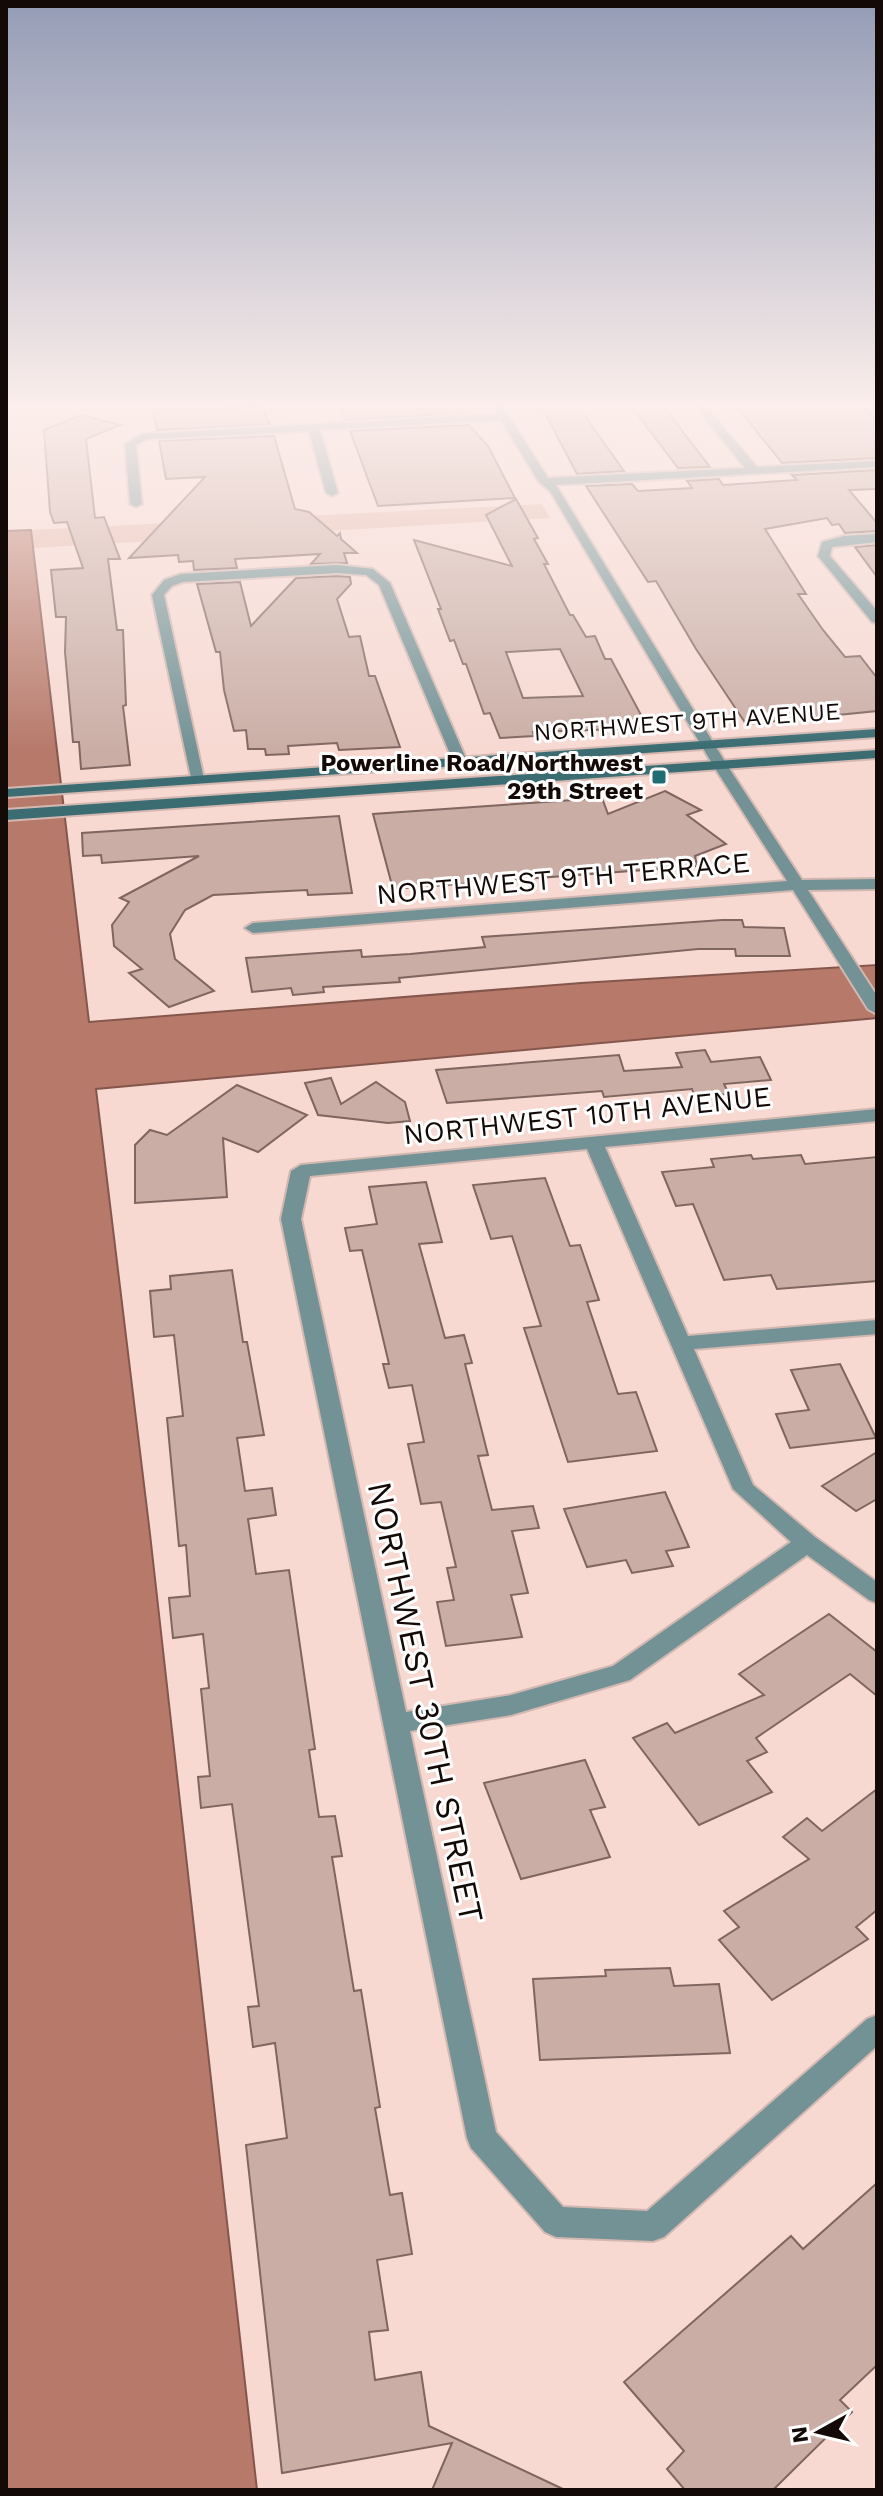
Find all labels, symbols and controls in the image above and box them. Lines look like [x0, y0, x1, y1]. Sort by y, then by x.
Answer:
street label: NORTHWEST 9TH AVENUE [533, 697, 841, 747]
place label: Powerline Road/Northwest 29th Street [320, 749, 643, 805]
marker: Powerline Road/Northwest 29th Street [650, 768, 668, 786]
street label: NORTHWEST 9TH TERRACE [375, 846, 751, 911]
street label: NORTHWEST 10TH AVENUE [402, 1080, 772, 1151]
street label: NORTHWEST 30TH STREET [360, 1478, 492, 1926]
north arrow [779, 2392, 859, 2472]
text: N [786, 2425, 813, 2445]

